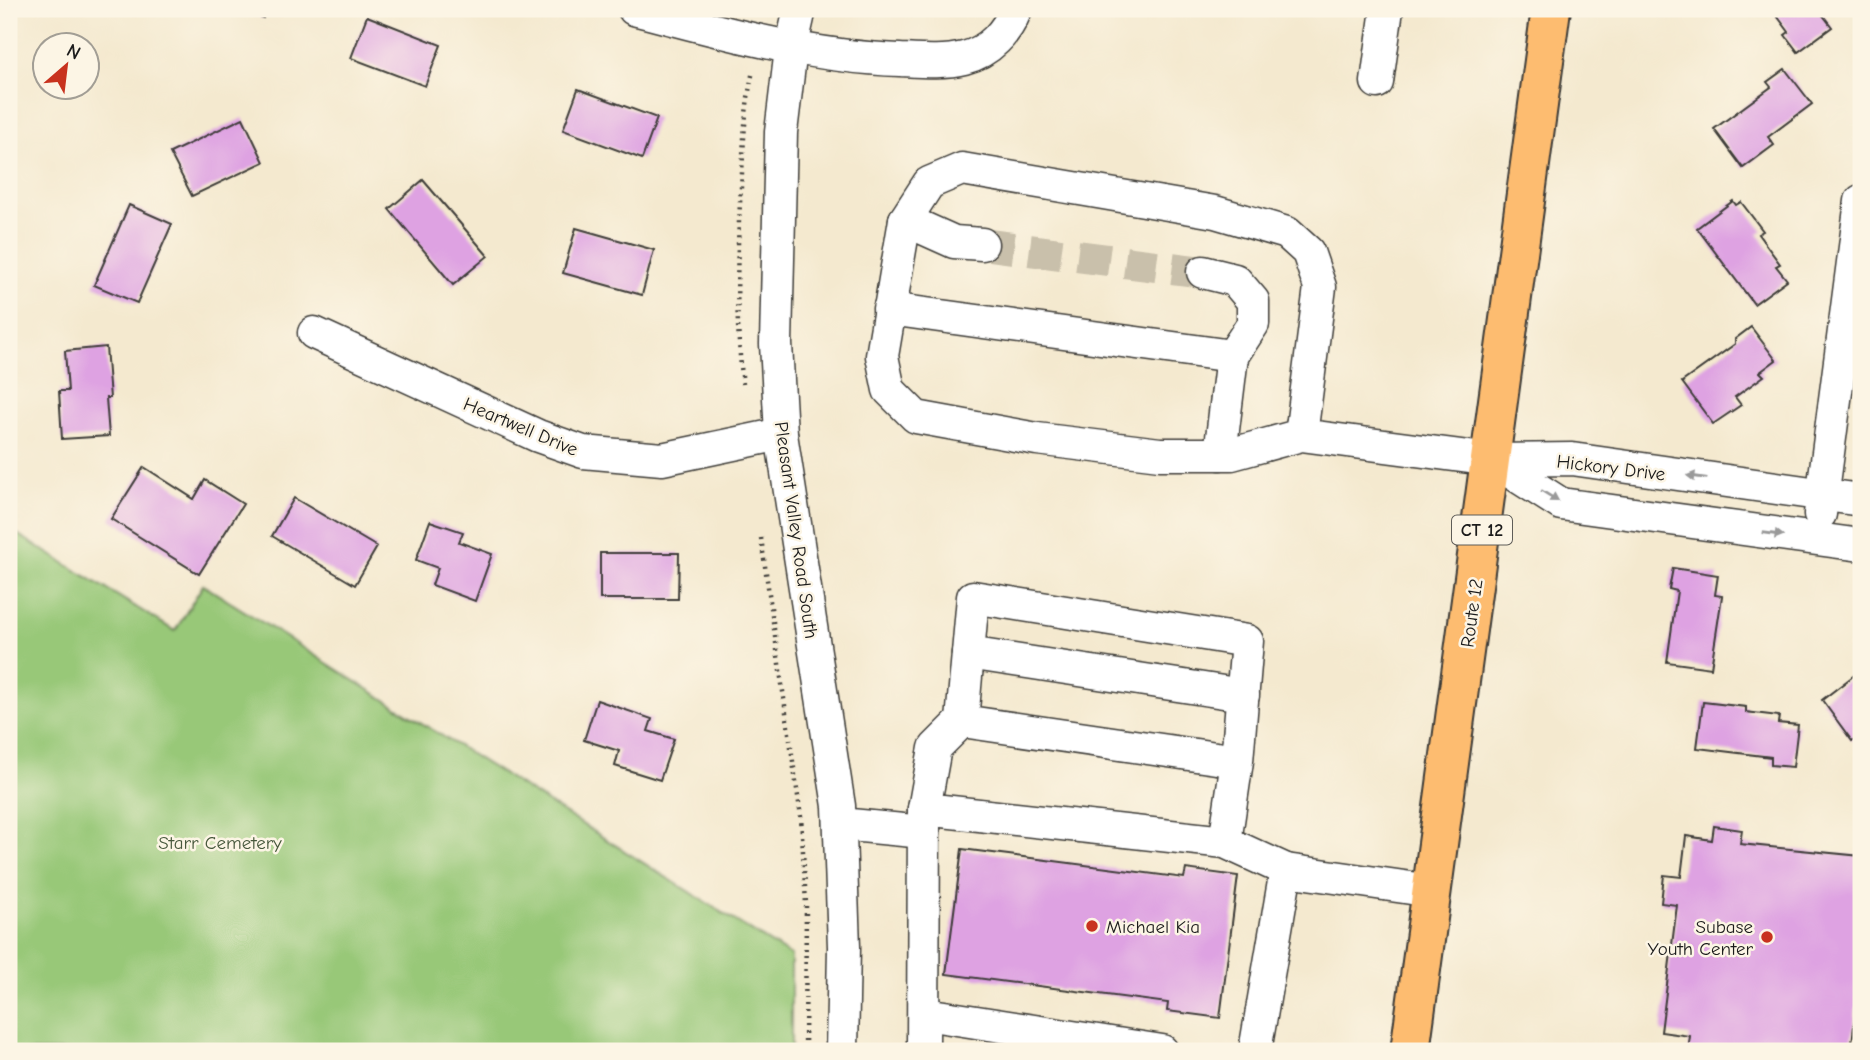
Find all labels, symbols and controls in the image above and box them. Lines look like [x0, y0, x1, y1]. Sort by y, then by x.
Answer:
north arrow [32, 32, 102, 102]
text: N [63, 39, 84, 64]
street label: Heartwell Drive [460, 393, 581, 461]
street label: Pleasant Valley Road South [770, 420, 822, 640]
street label: Hickory Drive [1555, 450, 1666, 486]
one-way arrow [1686, 471, 1708, 482]
one-way arrow [1540, 490, 1559, 503]
road number: CT 12 [1452, 516, 1512, 544]
one-way arrow [1762, 528, 1784, 539]
street label: Route 12 [1456, 577, 1488, 649]
park label: Starr Cemetery [158, 832, 282, 854]
place label: Michael Kia [1106, 916, 1200, 938]
place label: Subase Youth Center [1647, 916, 1753, 960]
marker: Michael Kia [1084, 918, 1100, 934]
marker: Subase Youth Center [1759, 929, 1775, 945]

